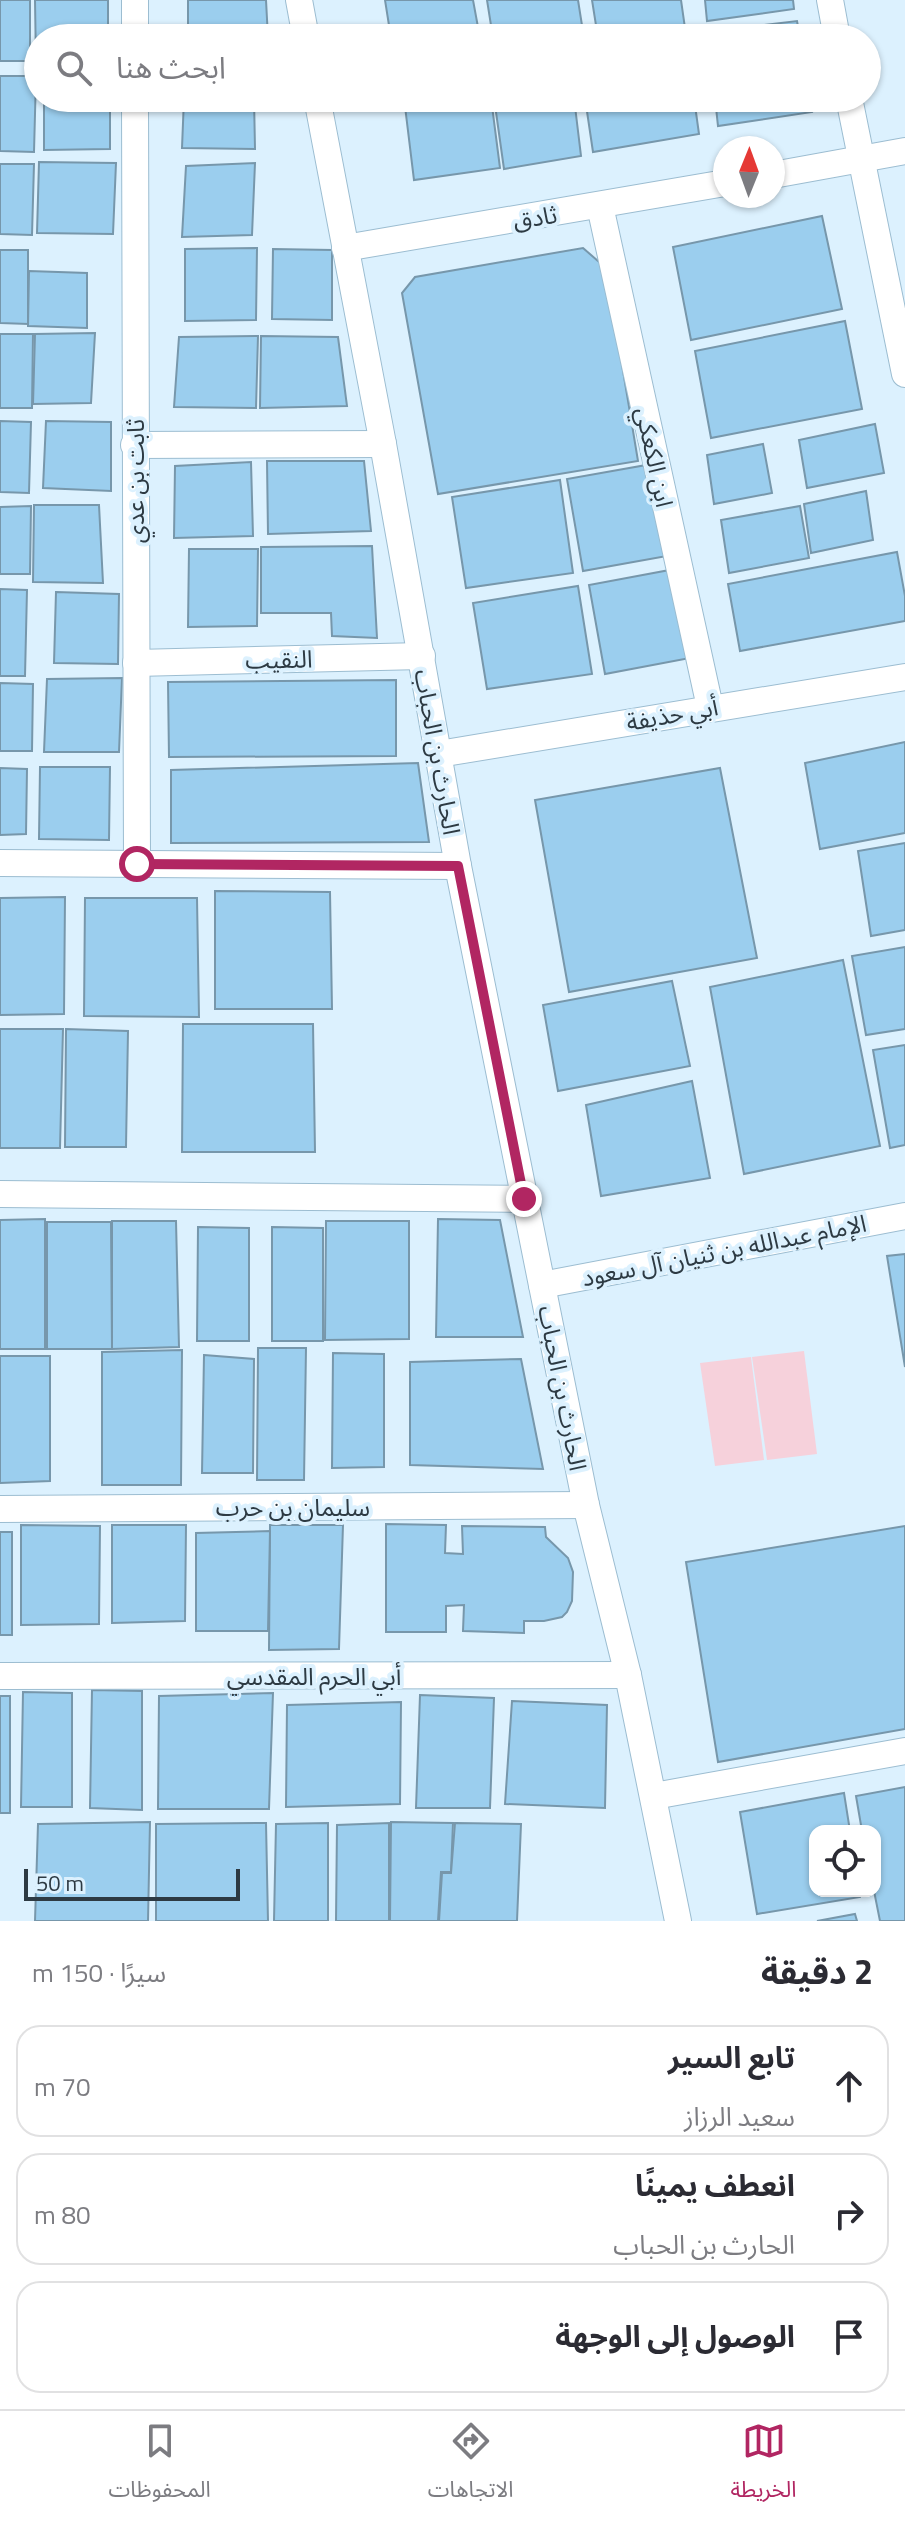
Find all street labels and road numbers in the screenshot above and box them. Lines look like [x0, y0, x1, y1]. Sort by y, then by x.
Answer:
street label: ثادق [510, 196, 560, 238]
street label: ابن الكعكي [625, 404, 683, 511]
street label: ثابت بن عدي [117, 419, 155, 543]
street label: النقيب [245, 640, 313, 678]
street label: الحارث بن الحباب [406, 666, 470, 838]
street label: أبي حذيفة [623, 688, 721, 741]
street label: الإمام عبدالله بن ثنيان آل سعود [579, 1205, 870, 1296]
street label: الحارث بن الحباب [529, 1302, 597, 1474]
street label: سليمان بن حرب [216, 1489, 370, 1525]
street label: أبي الحرم المقدسي [227, 1658, 401, 1696]

